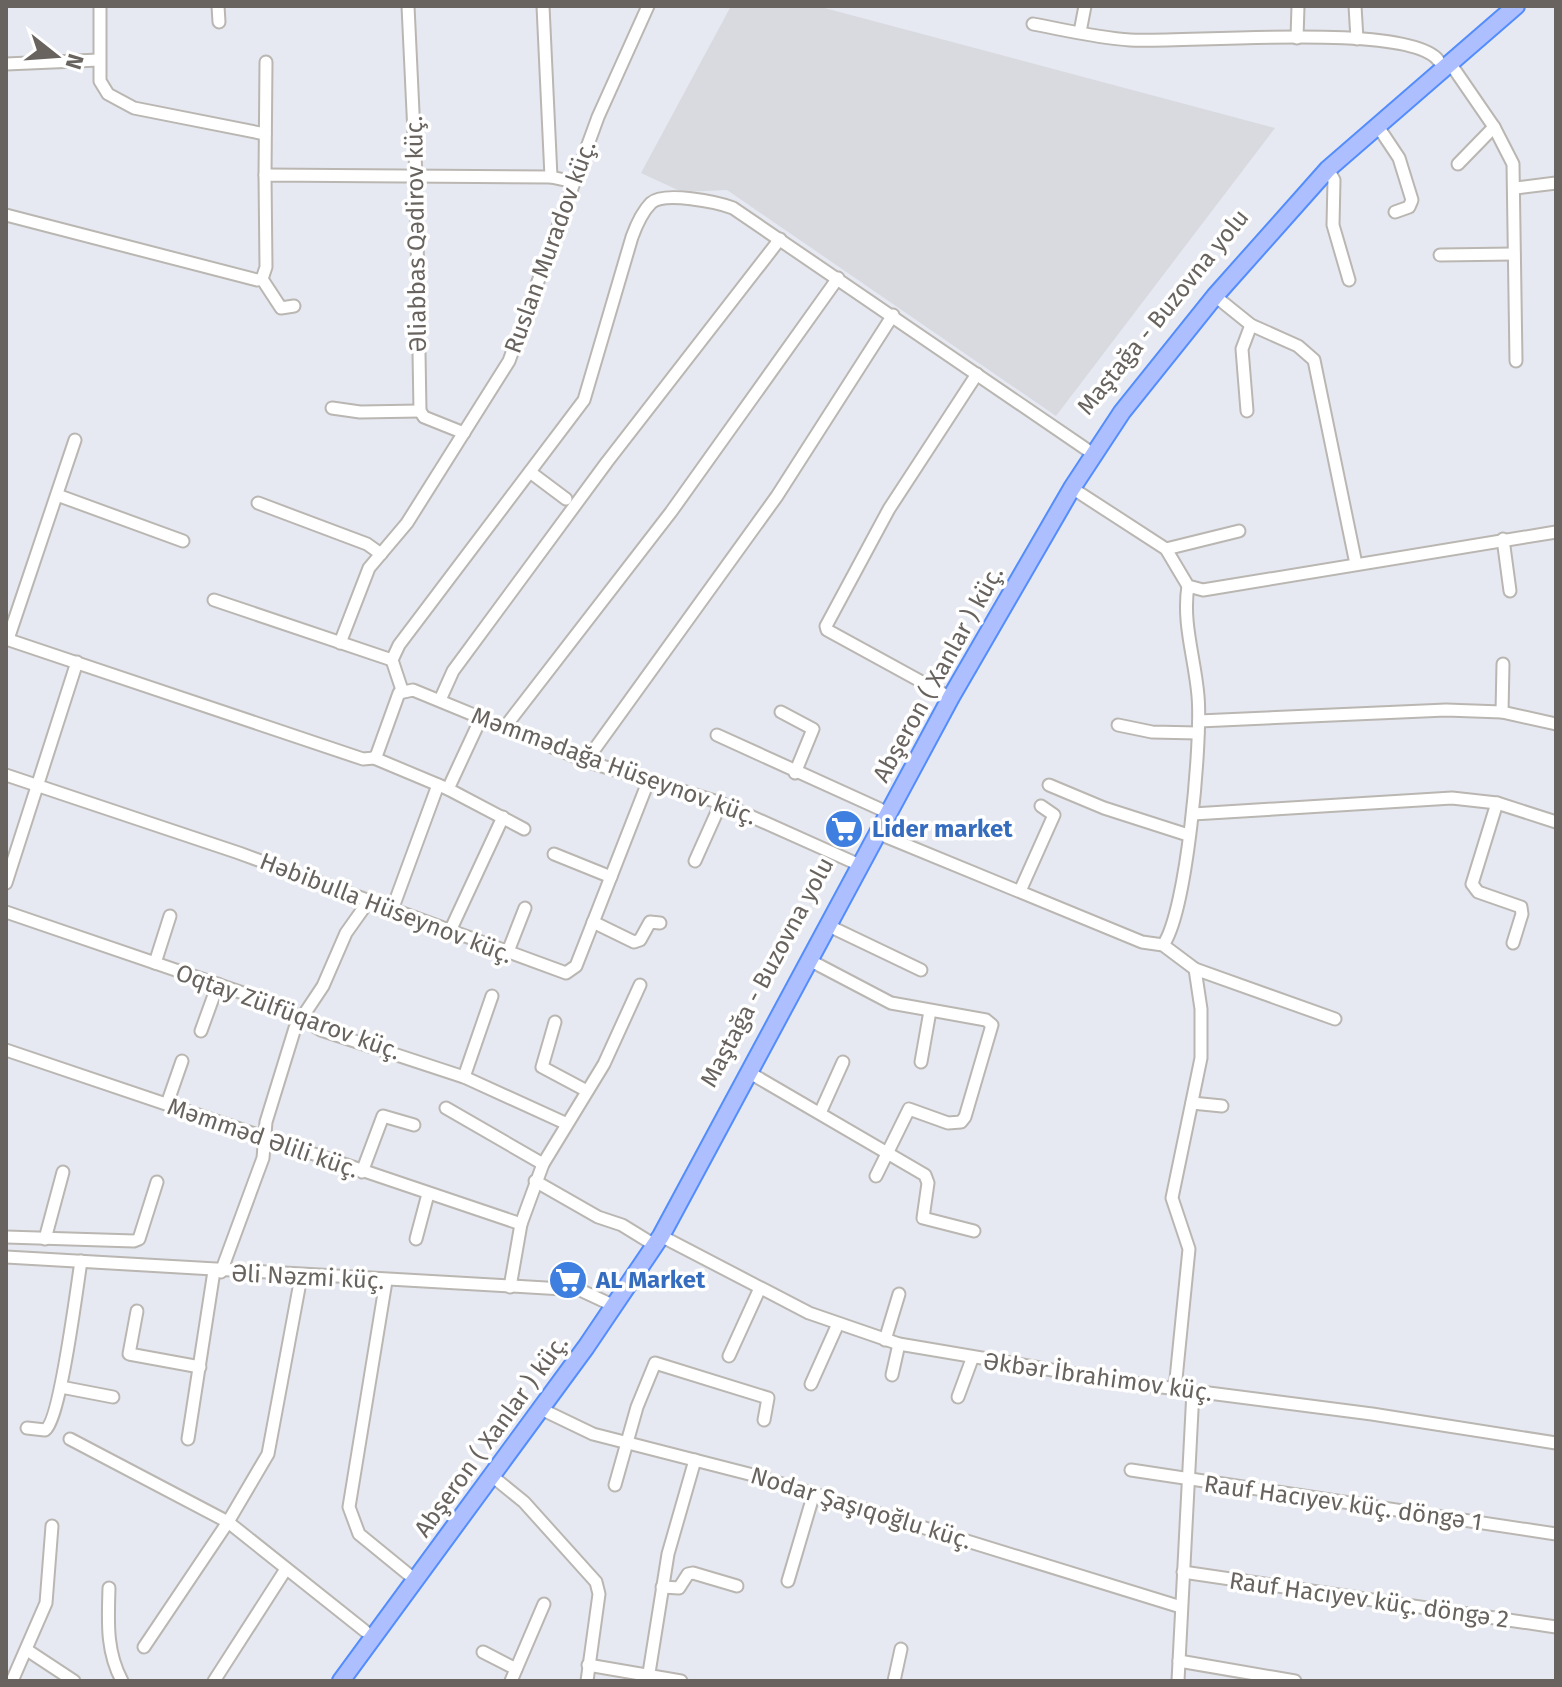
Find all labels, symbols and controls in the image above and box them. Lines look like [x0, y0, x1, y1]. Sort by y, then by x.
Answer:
north arrow [16, 16, 96, 96]
text: N [60, 51, 90, 73]
street label: Əliabbas Qədirov küç. [400, 116, 432, 352]
street label: Ruslan Muradov küç. [499, 137, 601, 357]
street label: Maştağa - Buzovna yolu [1071, 204, 1255, 420]
street label: Abşeron ( Xanlar ) küç. [867, 561, 1009, 787]
street label: Məmmədağa Hüseynov küç. [468, 701, 760, 831]
supermarket icon: Lider market [823, 808, 865, 850]
place label: Lider market [872, 815, 1013, 843]
street label: Həbibulla Hüseynov küç. [256, 847, 516, 969]
street label: Maştağa - Buzovna yolu [694, 852, 840, 1092]
street label: Oqtay Zülfüqarov küç. [172, 958, 404, 1066]
street label: Məmməd Əlili küç. [164, 1092, 362, 1184]
street label: Əli Nəzmi küç. [231, 1259, 385, 1295]
supermarket icon: AL Market [547, 1259, 589, 1301]
place label: AL Market [595, 1266, 706, 1294]
street label: Abşeron ( Xanlar ) küç. [408, 1330, 574, 1542]
street label: Əkbər İbrahimov küç. [982, 1347, 1214, 1407]
street label: Nodar Şaşıqoğlu küç. [747, 1461, 975, 1555]
street label: Rauf Hacıyev küç. döngə 1 [1202, 1470, 1484, 1536]
street label: Rauf Hacıyev küç. döngə 2 [1227, 1567, 1511, 1633]

